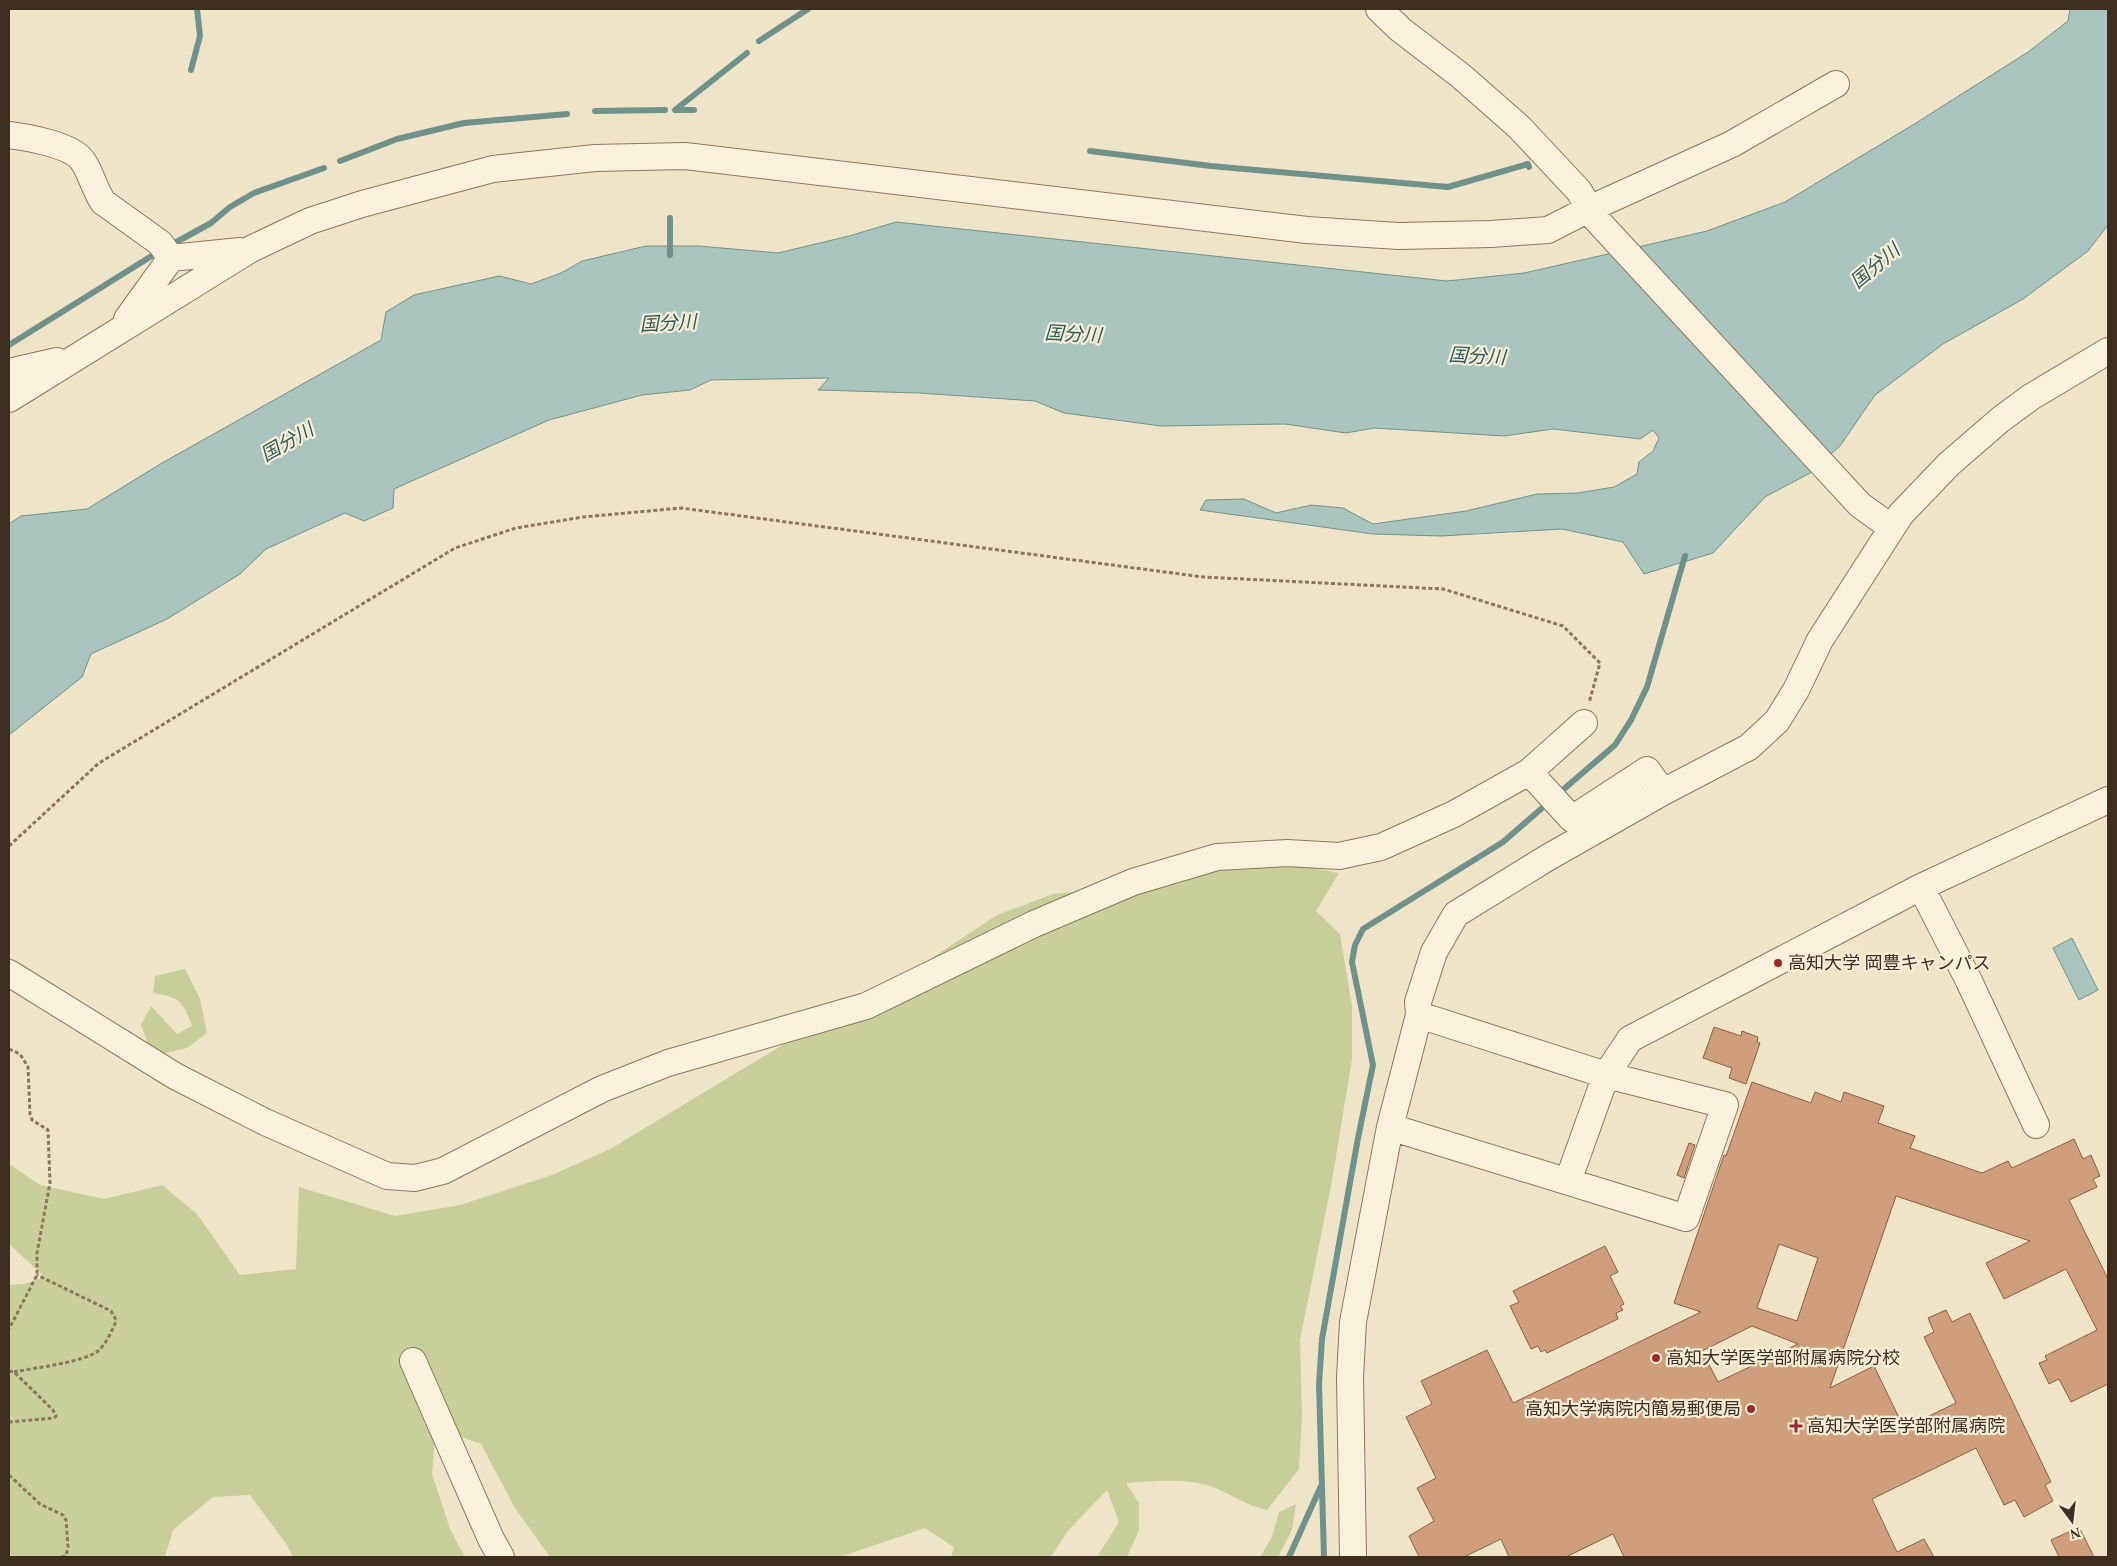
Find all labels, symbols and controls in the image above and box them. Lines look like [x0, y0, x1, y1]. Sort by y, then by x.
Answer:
water label: 国分川 [1846, 238, 1905, 292]
water label: 国分川 [639, 311, 699, 335]
water label: 国分川 [1044, 322, 1104, 346]
water label: 国分川 [1448, 344, 1508, 368]
water label: 国分川 [257, 418, 319, 465]
place label: 高知大学 岡豊キャンパス [1788, 953, 1991, 973]
marker: 高知大学 岡豊キャンパス [1772, 957, 1784, 969]
place label: 高知大学医学部附属病院分校 [1666, 1348, 1900, 1368]
marker: 高知大学医学部附属病院分校 [1650, 1352, 1662, 1364]
place label: 高知大学病院内簡易郵便局 [1525, 1399, 1741, 1419]
marker: 高知大学病院内簡易郵便局 [1745, 1403, 1757, 1415]
place label: 高知大学医学部附属病院 [1807, 1416, 2005, 1436]
marker: 高知大学医学部附属病院 [1789, 1419, 1803, 1433]
north arrow [2047, 1496, 2097, 1546]
text: N [2068, 1525, 2082, 1542]

